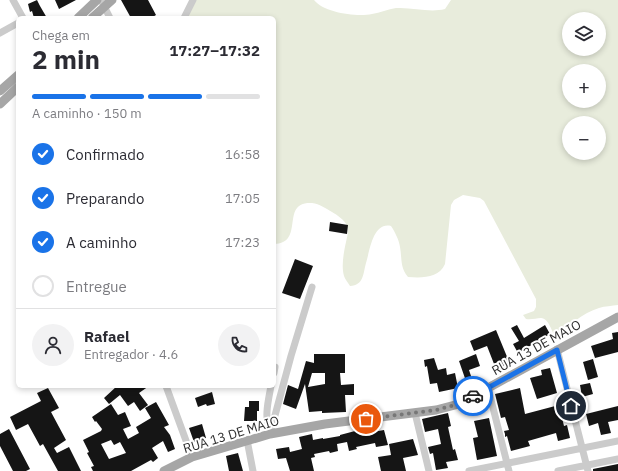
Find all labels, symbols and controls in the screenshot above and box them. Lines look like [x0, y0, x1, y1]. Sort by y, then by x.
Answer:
map controls [562, 12, 606, 160]
button: layers [562, 12, 606, 56]
text: Chega em [32, 27, 90, 44]
text: 17:27–17:32 [169, 41, 260, 60]
text: 2 min [32, 42, 100, 76]
button: + [562, 64, 606, 108]
text: A caminho · 150 m [32, 105, 142, 122]
button: − [562, 116, 606, 160]
icon: check [32, 143, 54, 165]
text: Confirmado [66, 145, 144, 164]
text: 16:58 [225, 146, 260, 163]
icon: check [32, 187, 54, 209]
text: Preparando [66, 189, 144, 208]
text: 17:05 [225, 190, 260, 207]
icon: check [32, 231, 54, 253]
text: A caminho [66, 233, 137, 252]
text: 17:23 [225, 234, 260, 251]
text: Entregue [66, 277, 127, 296]
street label: RUA 13 DE MAIO [489, 316, 584, 379]
button: person [32, 324, 74, 366]
button: phone [218, 324, 260, 366]
text: Rafael [84, 327, 129, 346]
text: Entregador · 4.6 [84, 346, 178, 363]
courier [453, 376, 493, 416]
icon: car [462, 385, 484, 407]
pin [554, 389, 588, 423]
icon: home [560, 395, 582, 417]
pin [349, 402, 383, 436]
icon: bag [355, 408, 377, 430]
street label: RUA 13 DE MAIO [181, 412, 281, 457]

